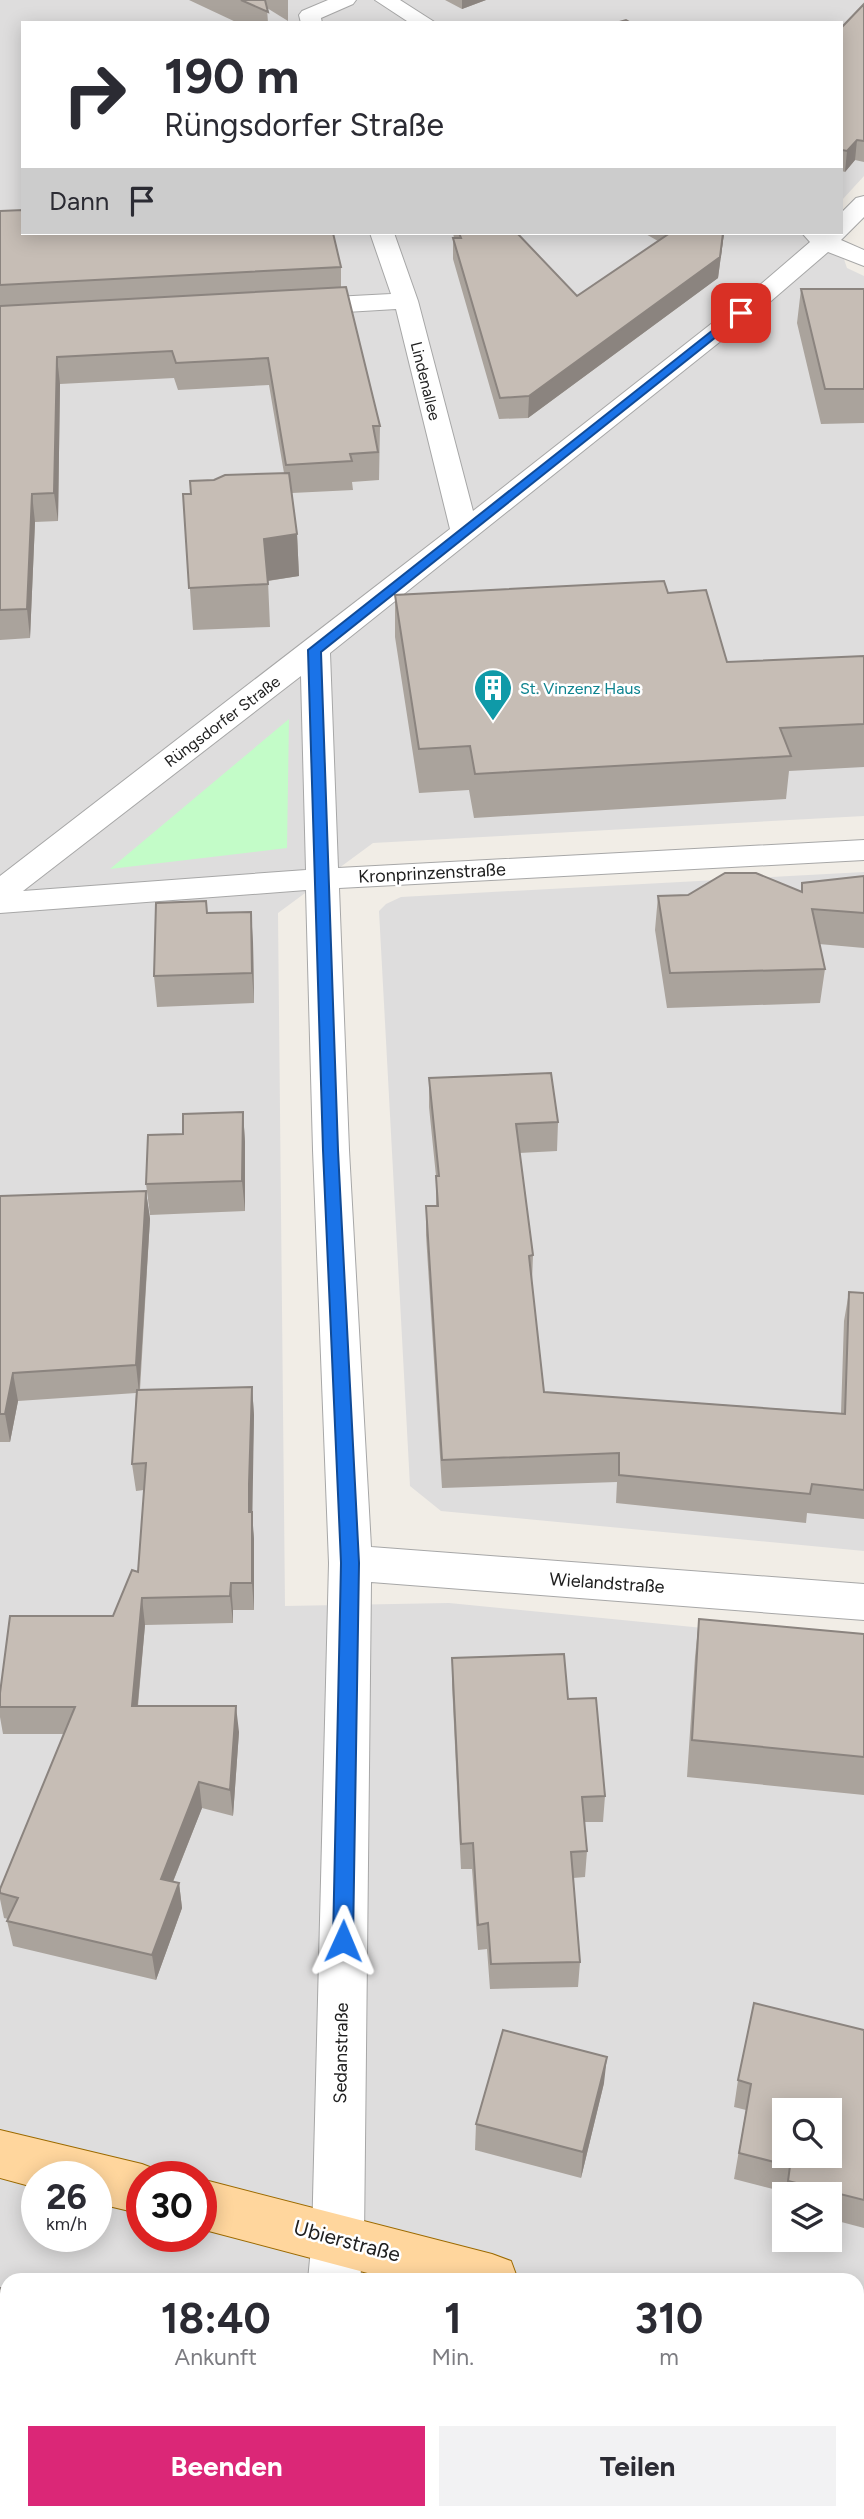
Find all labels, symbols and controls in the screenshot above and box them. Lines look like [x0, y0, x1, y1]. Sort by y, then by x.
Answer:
text: 190 m [164, 46, 299, 105]
icon: right [49, 49, 140, 140]
text: Rüngsdorfer Straße [164, 106, 444, 144]
icon: arrive [123, 182, 161, 220]
text: Dann [49, 185, 109, 217]
pin [711, 283, 771, 343]
icon: arrive [722, 294, 760, 332]
street label: Lindenallee [407, 340, 445, 423]
building icon: St. Vinzenz Haus [472, 667, 514, 722]
street label: Rüngsdorfer Straße [161, 672, 284, 771]
place label: St. Vinzenz Haus [520, 679, 641, 698]
street label: Kronprinzenstraße [358, 858, 506, 888]
street label: Wielandstraße [549, 1568, 666, 1598]
position arrow [306, 1904, 380, 1978]
street label: Sedanstraße [329, 2002, 353, 2104]
map controls [772, 2098, 842, 2252]
button: search [772, 2098, 842, 2168]
speed limit sign: 30 [126, 2161, 217, 2252]
text: 26 [46, 2176, 87, 2218]
button: layers [772, 2182, 842, 2252]
text: km/h [46, 2213, 87, 2235]
street label: Ubierstraße [291, 2214, 403, 2267]
text: 18:40 [161, 2293, 271, 2344]
text: 1 [444, 2293, 462, 2344]
text: 310 [635, 2293, 703, 2344]
text: Ankunft [175, 2343, 257, 2371]
text: Min. [432, 2343, 474, 2371]
text: m [659, 2343, 679, 2371]
button: Beenden [28, 2426, 425, 2506]
button: Teilen [439, 2426, 836, 2506]

